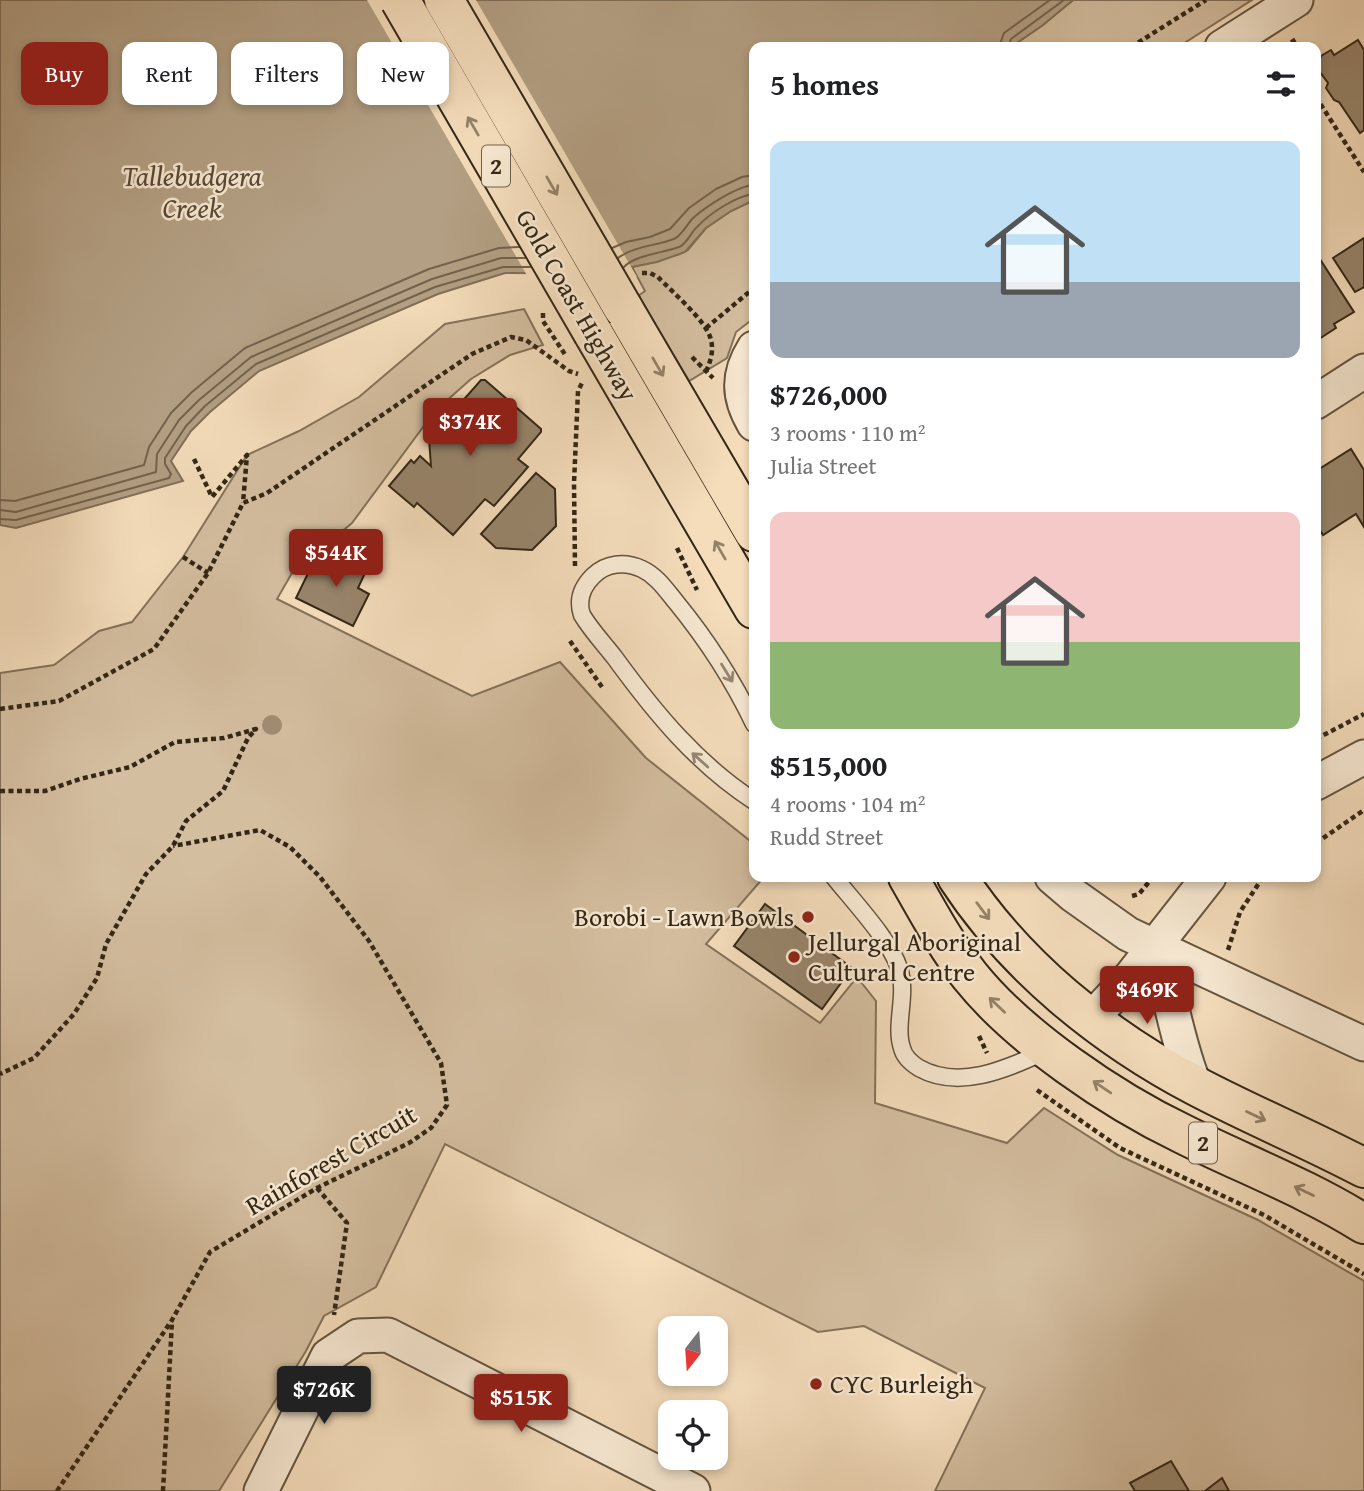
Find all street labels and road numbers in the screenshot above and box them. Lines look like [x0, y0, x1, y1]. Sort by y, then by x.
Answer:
road number: 2 [482, 146, 510, 186]
street label: Gold Coast Highway [507, 202, 648, 408]
street label: Rainforest Circuit [238, 1095, 424, 1225]
road number: 2 [1189, 1122, 1217, 1163]

